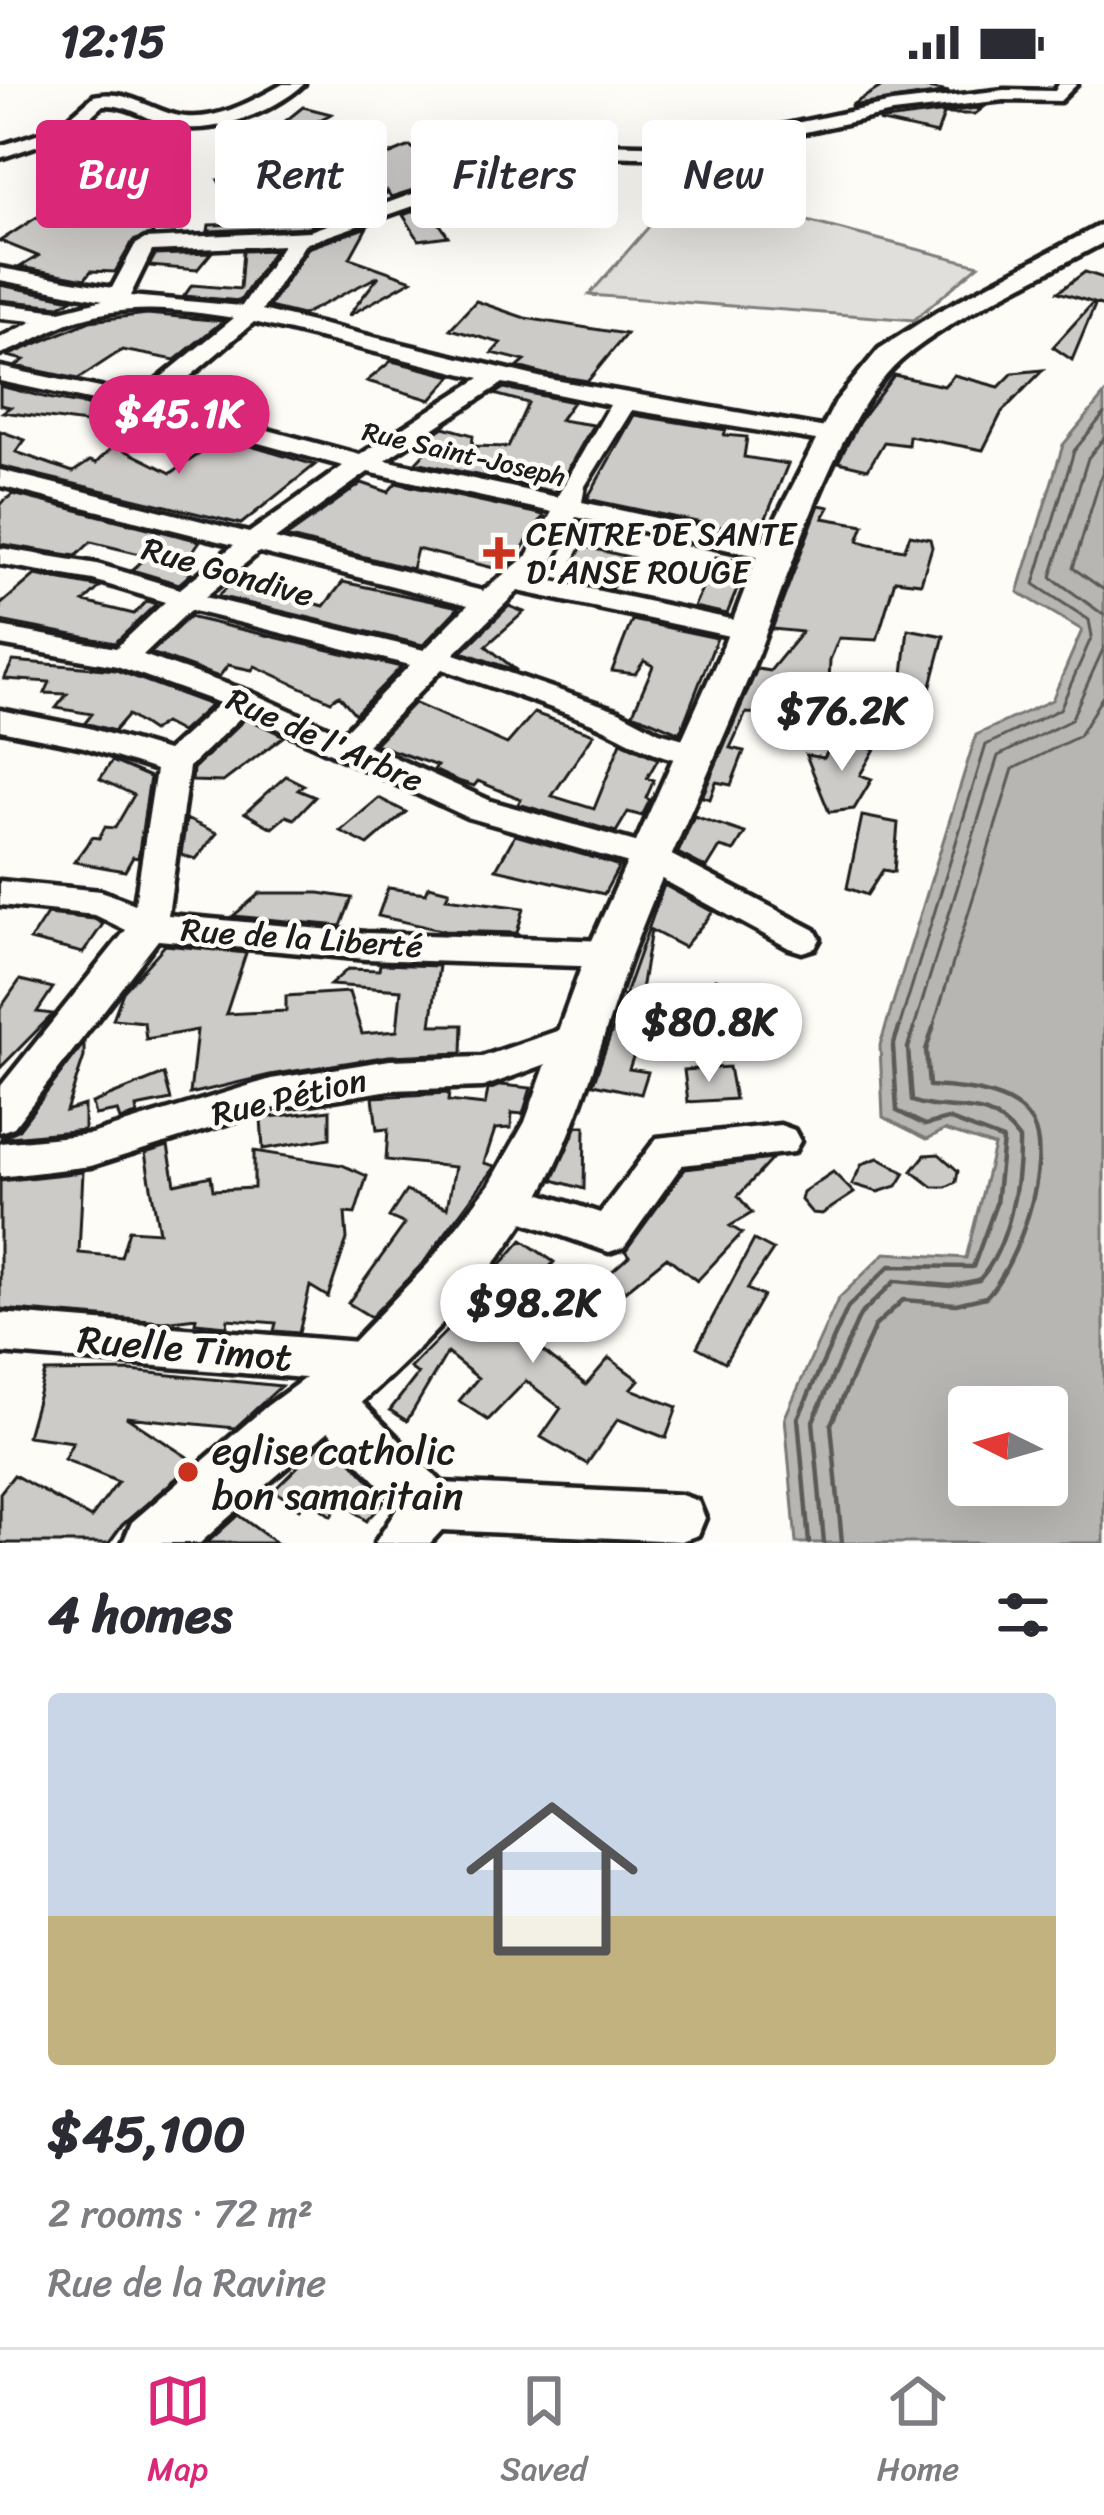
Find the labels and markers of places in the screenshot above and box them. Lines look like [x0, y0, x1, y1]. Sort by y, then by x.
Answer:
pin: $45.1K [81, 375, 277, 477]
place label: CENTRE DE SANTE D'ANSE ROUGE [526, 505, 798, 601]
marker: CENTRE DE SANTE D'ANSE ROUGE [483, 537, 515, 569]
pin: $76.2K [744, 672, 940, 774]
pin: $80.8K [611, 983, 807, 1085]
pin: $98.2K [435, 1264, 631, 1366]
place label: eglise catholic bon samaritain [212, 1416, 463, 1530]
marker: eglise catholic bon samaritain [175, 1459, 201, 1485]

